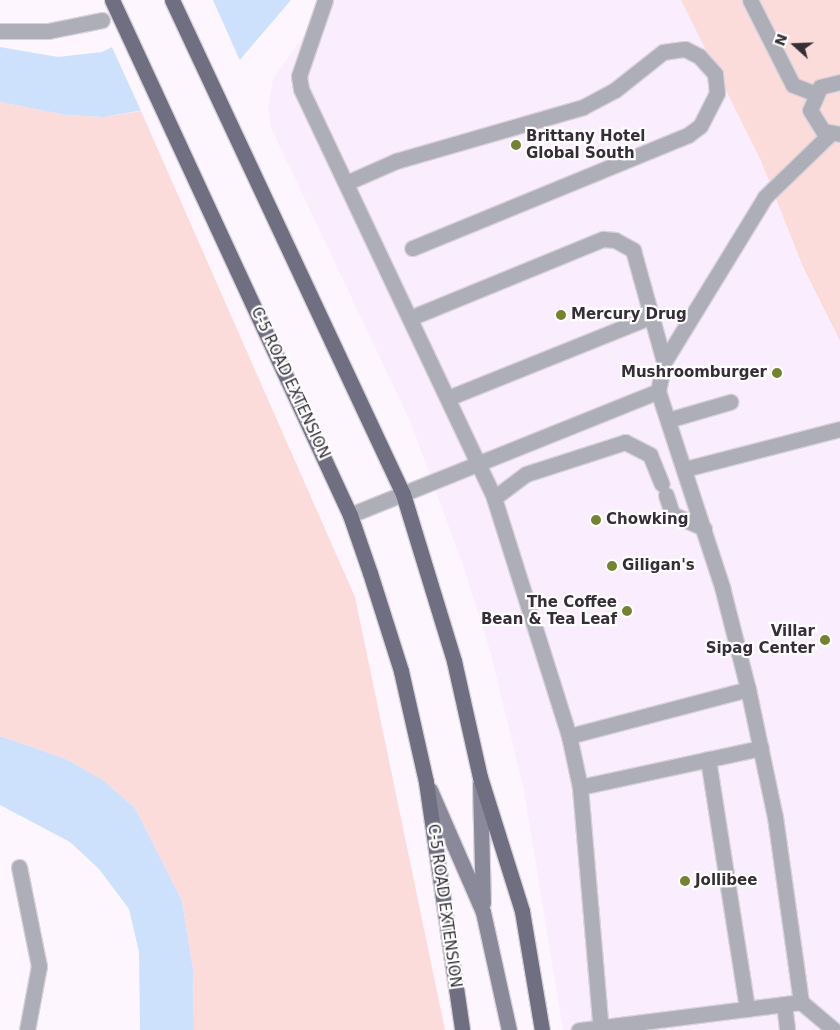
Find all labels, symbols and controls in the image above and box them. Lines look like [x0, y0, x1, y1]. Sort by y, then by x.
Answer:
north arrow [770, 20, 820, 70]
text: N [771, 32, 790, 48]
place label: Brittany Hotel Global South [526, 127, 645, 162]
marker: Brittany Hotel Global South [510, 139, 522, 151]
street label: C-5 ROAD EXTENSION [247, 304, 333, 462]
place label: Mercury Drug [571, 306, 687, 324]
marker: Mercury Drug [555, 309, 567, 321]
place label: Mushroomburger [621, 364, 767, 382]
marker: Mushroomburger [771, 367, 783, 379]
place label: Chowking [606, 511, 688, 529]
marker: Chowking [590, 514, 602, 526]
place label: Giligan's [622, 557, 695, 575]
marker: Giligan's [606, 560, 618, 572]
place label: The Coffee Bean & Tea Leaf [481, 593, 617, 628]
marker: The Coffee Bean & Tea Leaf [621, 605, 633, 617]
place label: Villar Sipag Center [706, 622, 815, 657]
marker: Villar Sipag Center [819, 634, 831, 646]
street label: C-5 ROAD EXTENSION [424, 823, 464, 989]
place label: Jollibee [695, 872, 757, 890]
marker: Jollibee [679, 875, 691, 887]

